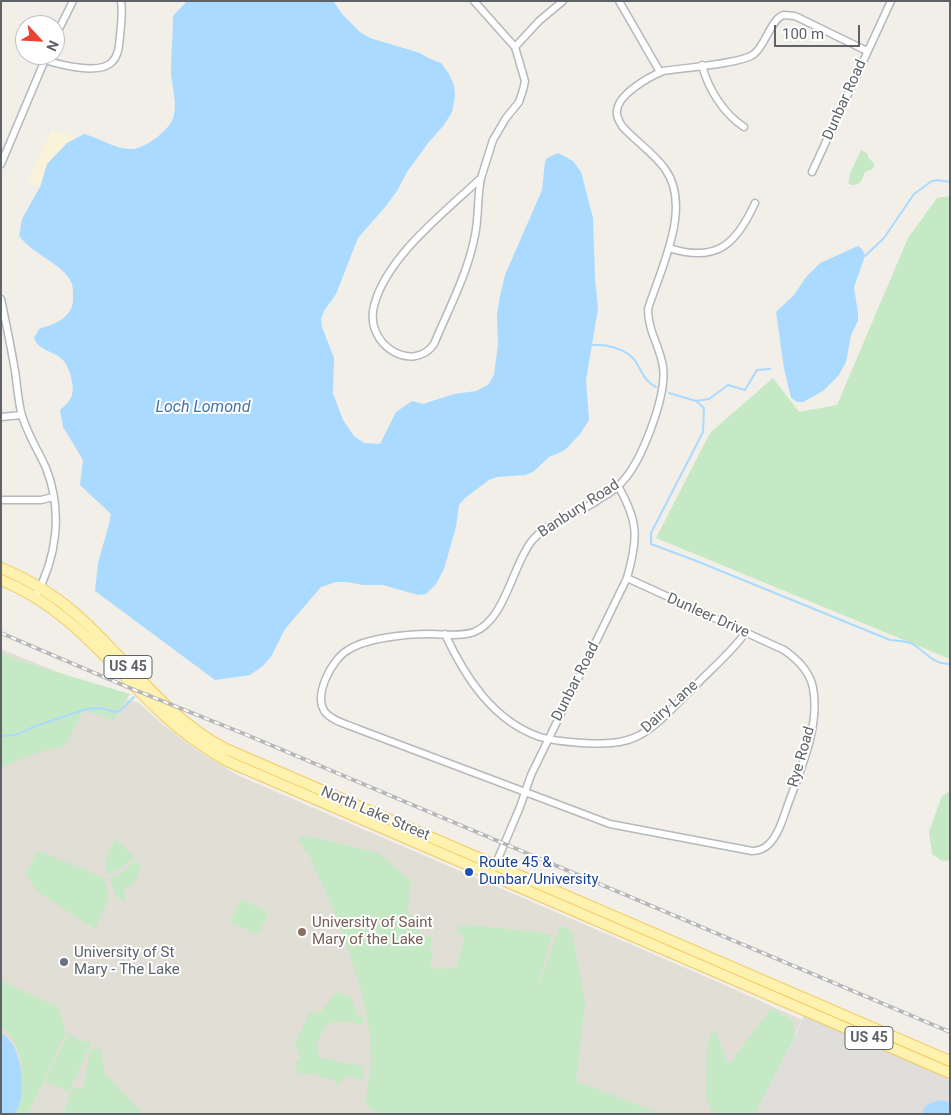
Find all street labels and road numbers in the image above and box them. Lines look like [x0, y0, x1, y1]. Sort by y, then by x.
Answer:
street label: Dunbar Road [819, 57, 871, 143]
street label: Banbury Road [535, 476, 623, 542]
street label: Dunleer Drive [664, 590, 752, 642]
street label: Dunbar Road [548, 640, 604, 724]
road number: US 45 [104, 656, 152, 679]
street label: Dairy Lane [638, 677, 702, 737]
street label: Rye Road [785, 725, 819, 789]
street label: North Lake Street [318, 783, 432, 845]
road number: US 45 [845, 1026, 893, 1050]

